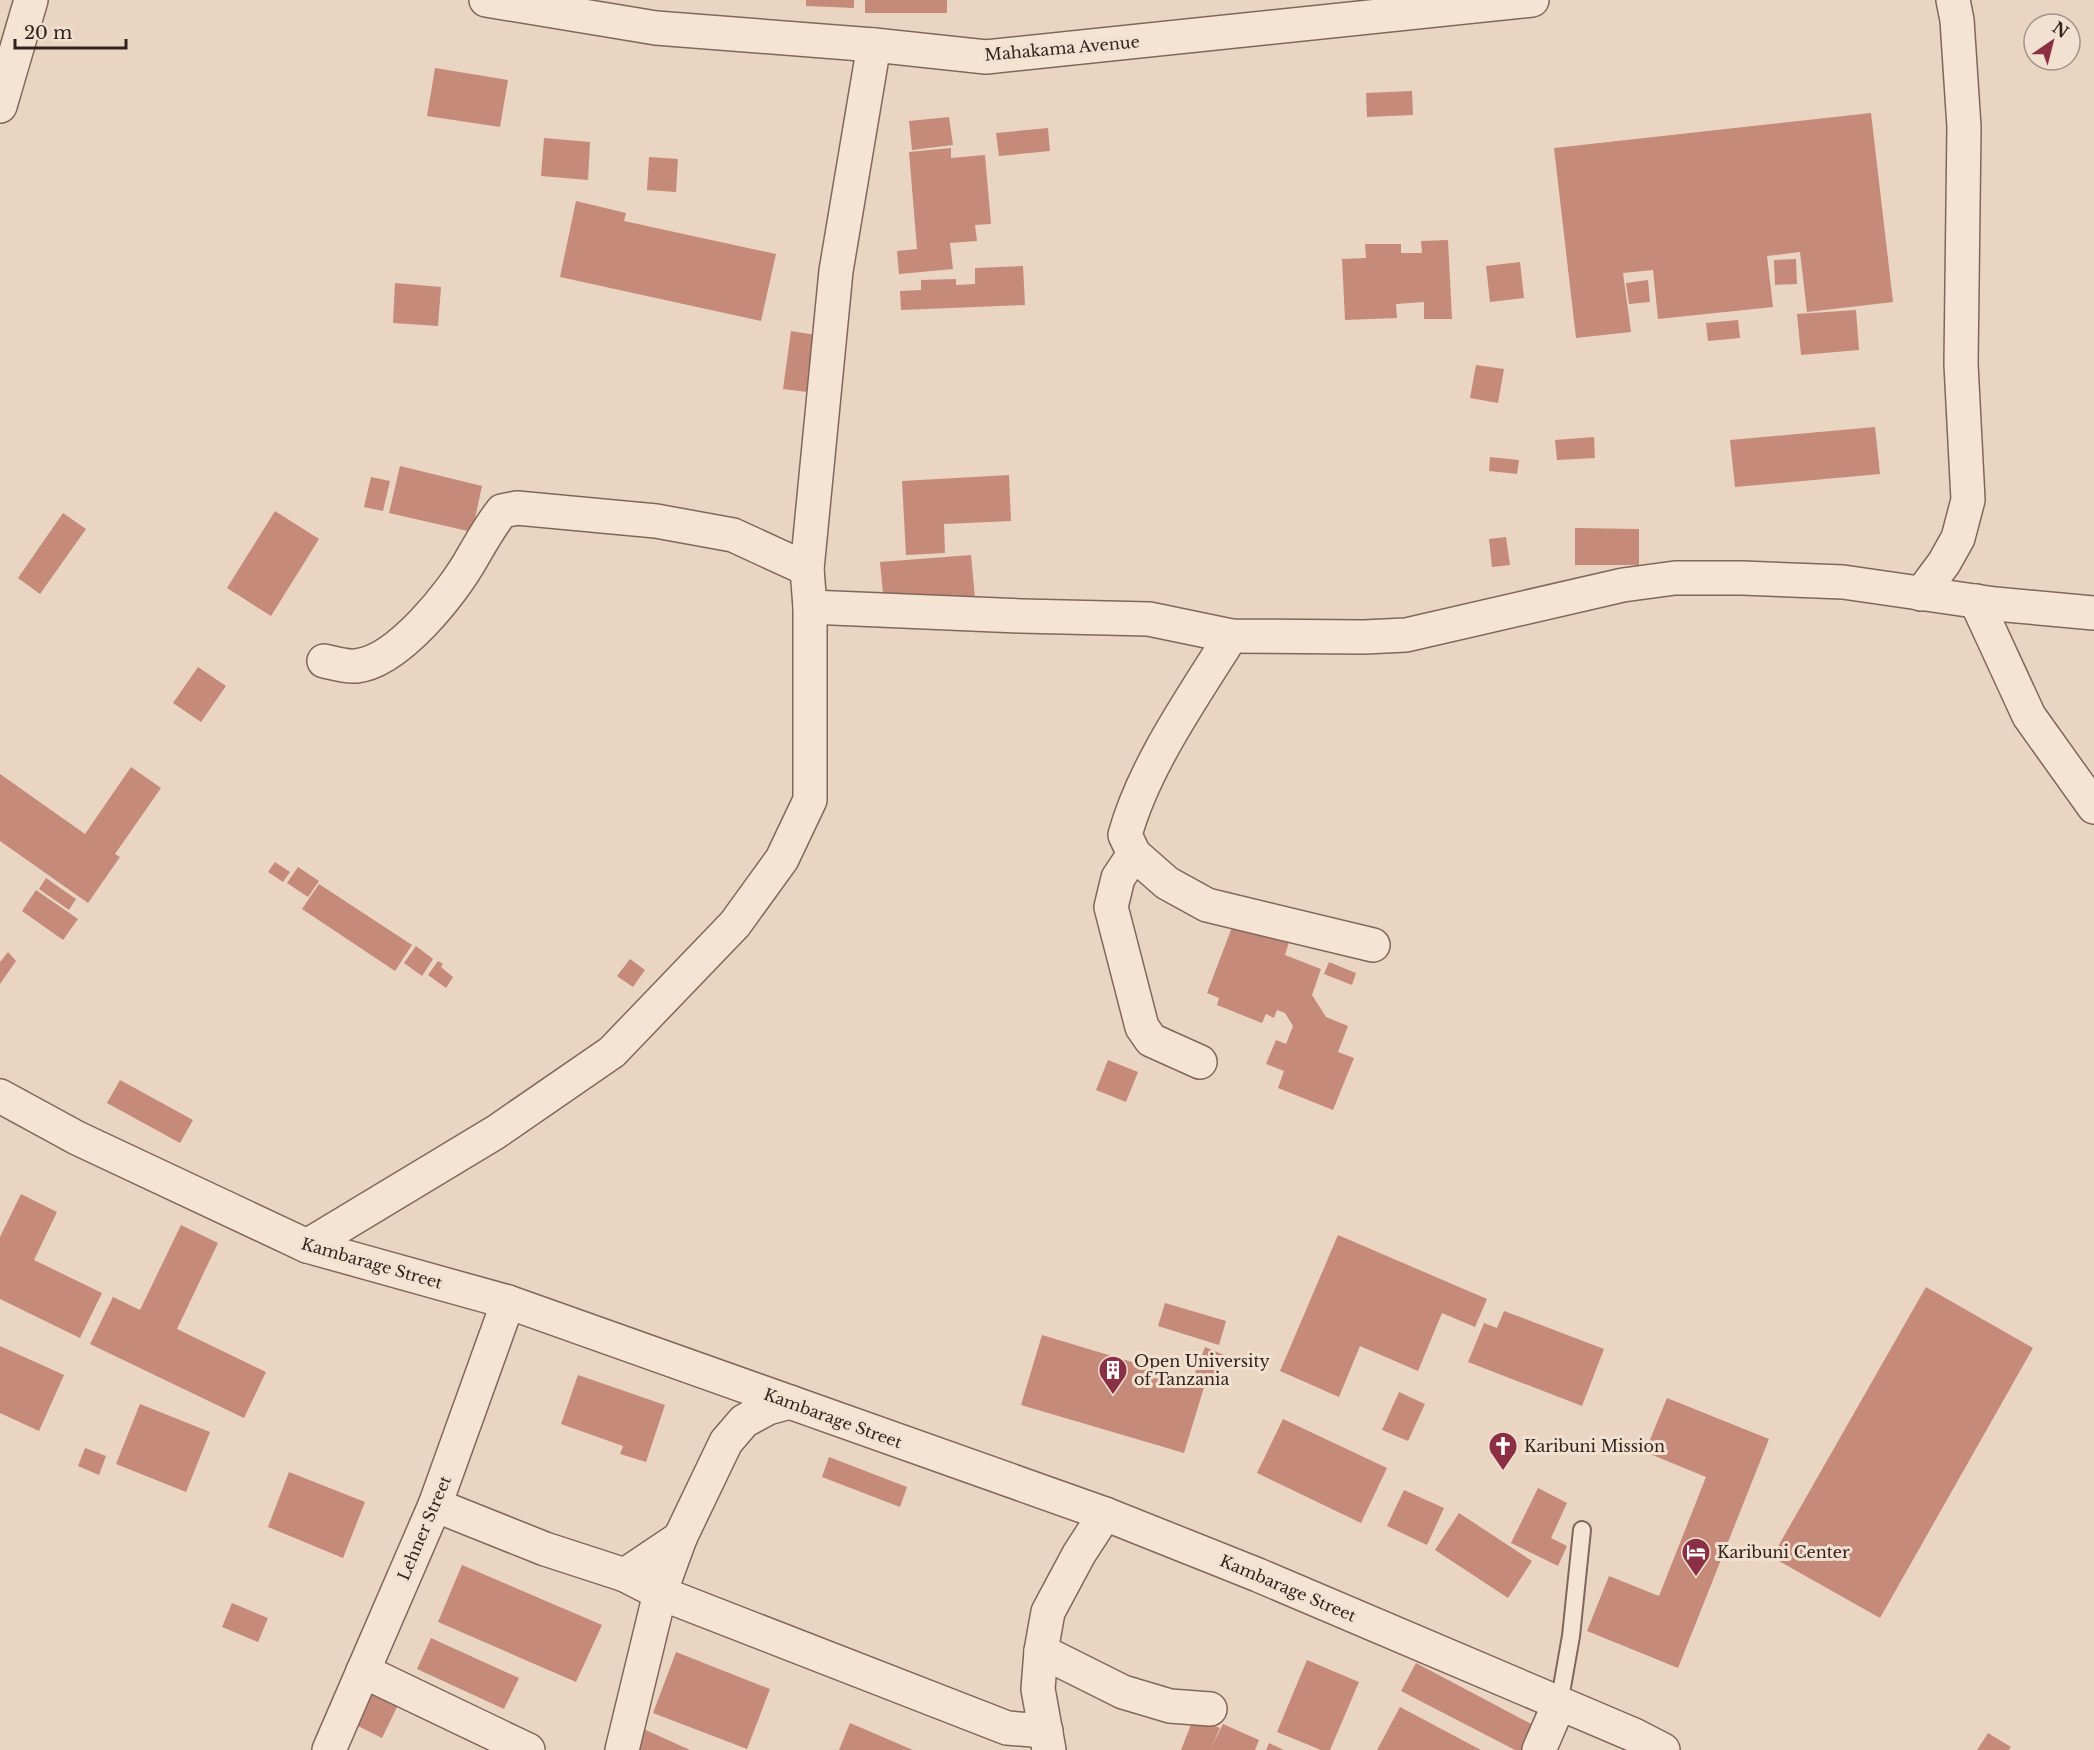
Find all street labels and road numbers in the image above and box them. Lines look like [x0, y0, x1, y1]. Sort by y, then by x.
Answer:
street label: Mahakama Avenue [984, 31, 1140, 65]
street label: Kambarage Street [299, 1233, 445, 1293]
street label: Kambarage Street [761, 1384, 905, 1452]
street label: Lehner Street [393, 1473, 455, 1583]
street label: Kambarage Street [1217, 1550, 1359, 1626]

